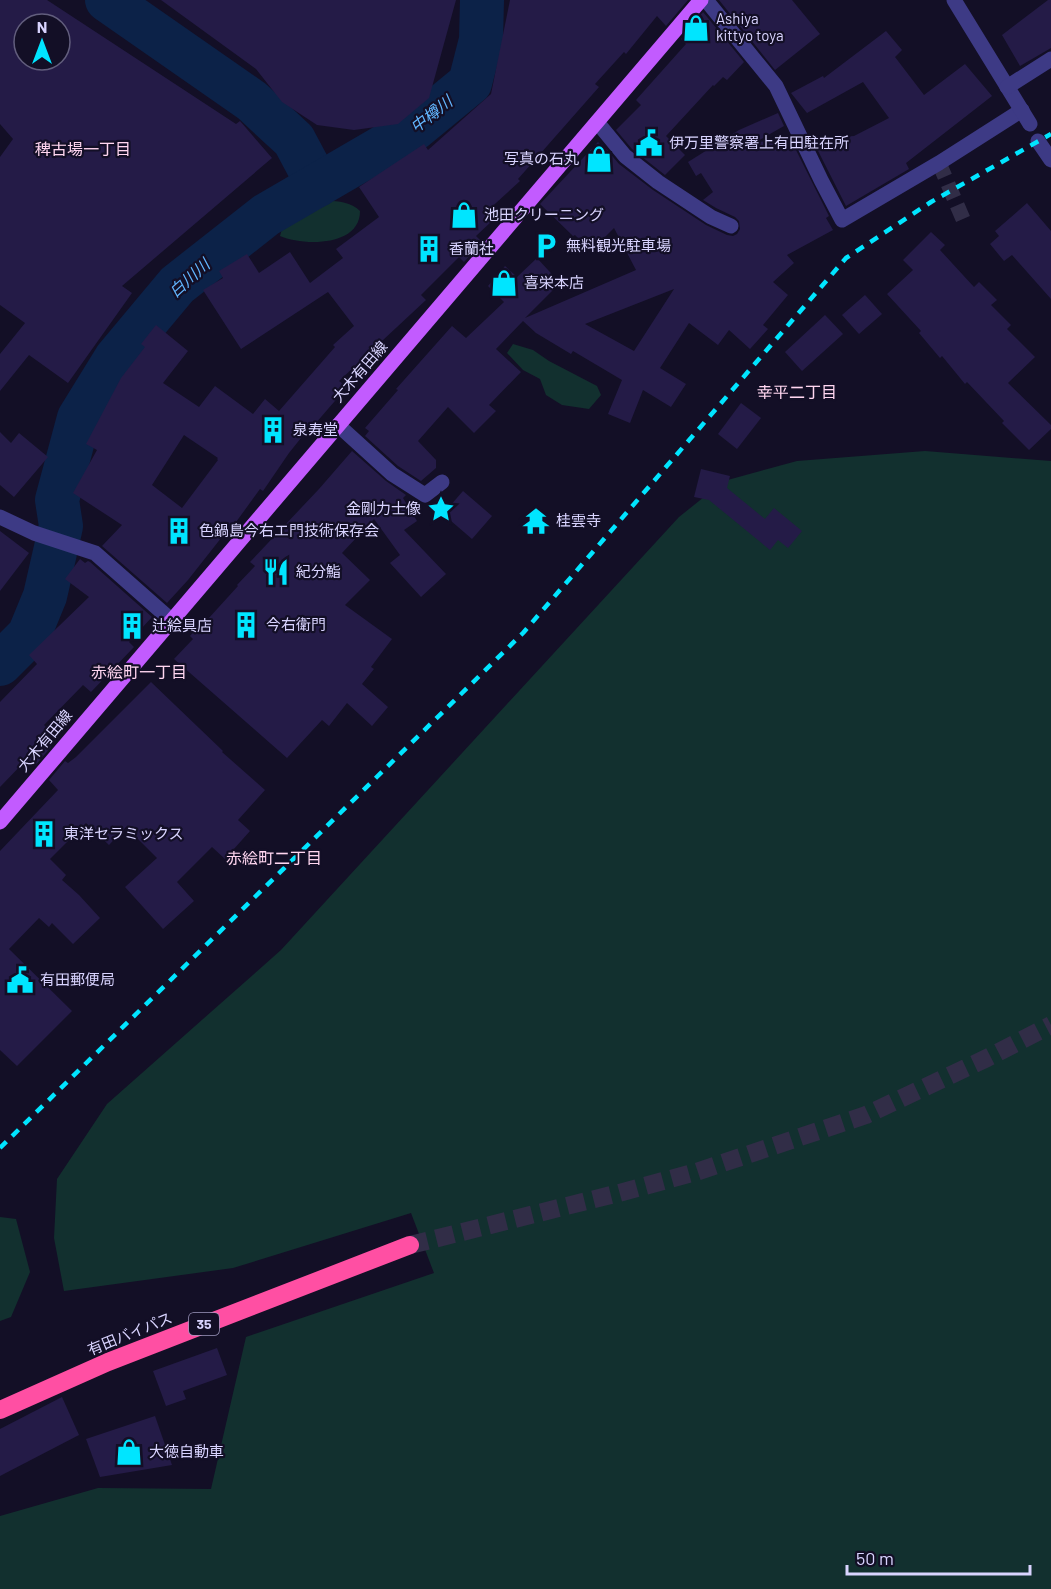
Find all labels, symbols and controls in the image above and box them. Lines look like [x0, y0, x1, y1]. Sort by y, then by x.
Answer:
place label: Ashiya kittyo toya [716, 9, 784, 44]
north arrow [12, 12, 72, 72]
shop icon: Ashiya kittyo toya [681, 13, 711, 43]
text: N [37, 17, 47, 36]
water label: 中樽川 [406, 90, 457, 136]
public building icon: 伊万里警察署上有田駐在所 [634, 128, 664, 158]
place label: 伊万里警察署上有田駐在所 [669, 133, 849, 151]
district label: 稗古場一丁目 [35, 139, 131, 158]
shop icon: 写真の石丸 [584, 144, 614, 174]
place label: 写真の石丸 [504, 149, 579, 167]
shop icon: 池田クリーニング [449, 200, 479, 230]
place label: 池田クリーニング [484, 205, 604, 223]
parking icon: 無料観光駐車場 [531, 231, 561, 261]
building icon: 香蘭社 [414, 234, 444, 264]
place label: 無料観光駐車場 [566, 236, 671, 254]
place label: 香蘭社 [449, 239, 494, 257]
water label: 白川川 [164, 253, 214, 301]
shop icon: 喜栄本店 [489, 268, 519, 298]
place label: 喜栄本店 [524, 273, 584, 291]
street label: 大木有田線 [328, 337, 391, 406]
district label: 幸平二丁目 [757, 382, 837, 401]
building icon: 泉寿堂 [258, 415, 288, 445]
place label: 泉寿堂 [293, 420, 338, 438]
place icon: 金剛力士像 [426, 494, 456, 524]
place label: 金剛力士像 [346, 499, 421, 517]
temple icon: 桂雲寺 [521, 506, 551, 536]
place label: 桂雲寺 [556, 511, 601, 529]
building icon: 色鍋島今右エ門技術保存会 [164, 516, 194, 546]
place label: 色鍋島今右エ門技術保存会 [199, 521, 379, 539]
restaurant icon: 紀分鮨 [261, 557, 291, 587]
place label: 紀分鮨 [296, 562, 341, 580]
building icon: 今右衛門 [231, 610, 261, 640]
building icon: 辻絵具店 [117, 611, 147, 641]
place label: 今右衛門 [266, 615, 326, 633]
place label: 辻絵具店 [152, 616, 212, 634]
district label: 赤絵町一丁目 [91, 662, 187, 681]
street label: 大木有田線 [13, 706, 75, 775]
building icon: 東洋セラミックス [29, 819, 59, 849]
place label: 東洋セラミックス [64, 824, 184, 842]
district label: 赤絵町二丁目 [226, 848, 322, 867]
public building icon: 有田郵便局 [5, 965, 35, 995]
place label: 有田郵便局 [40, 970, 115, 988]
street label: 有田バイパス [85, 1308, 175, 1358]
road number: 35 [189, 1313, 219, 1335]
shop icon: 大徳自動車 [114, 1437, 144, 1467]
place label: 大徳自動車 [149, 1442, 224, 1460]
scale bar [847, 1538, 1030, 1576]
text: 50 m [856, 1547, 894, 1569]

